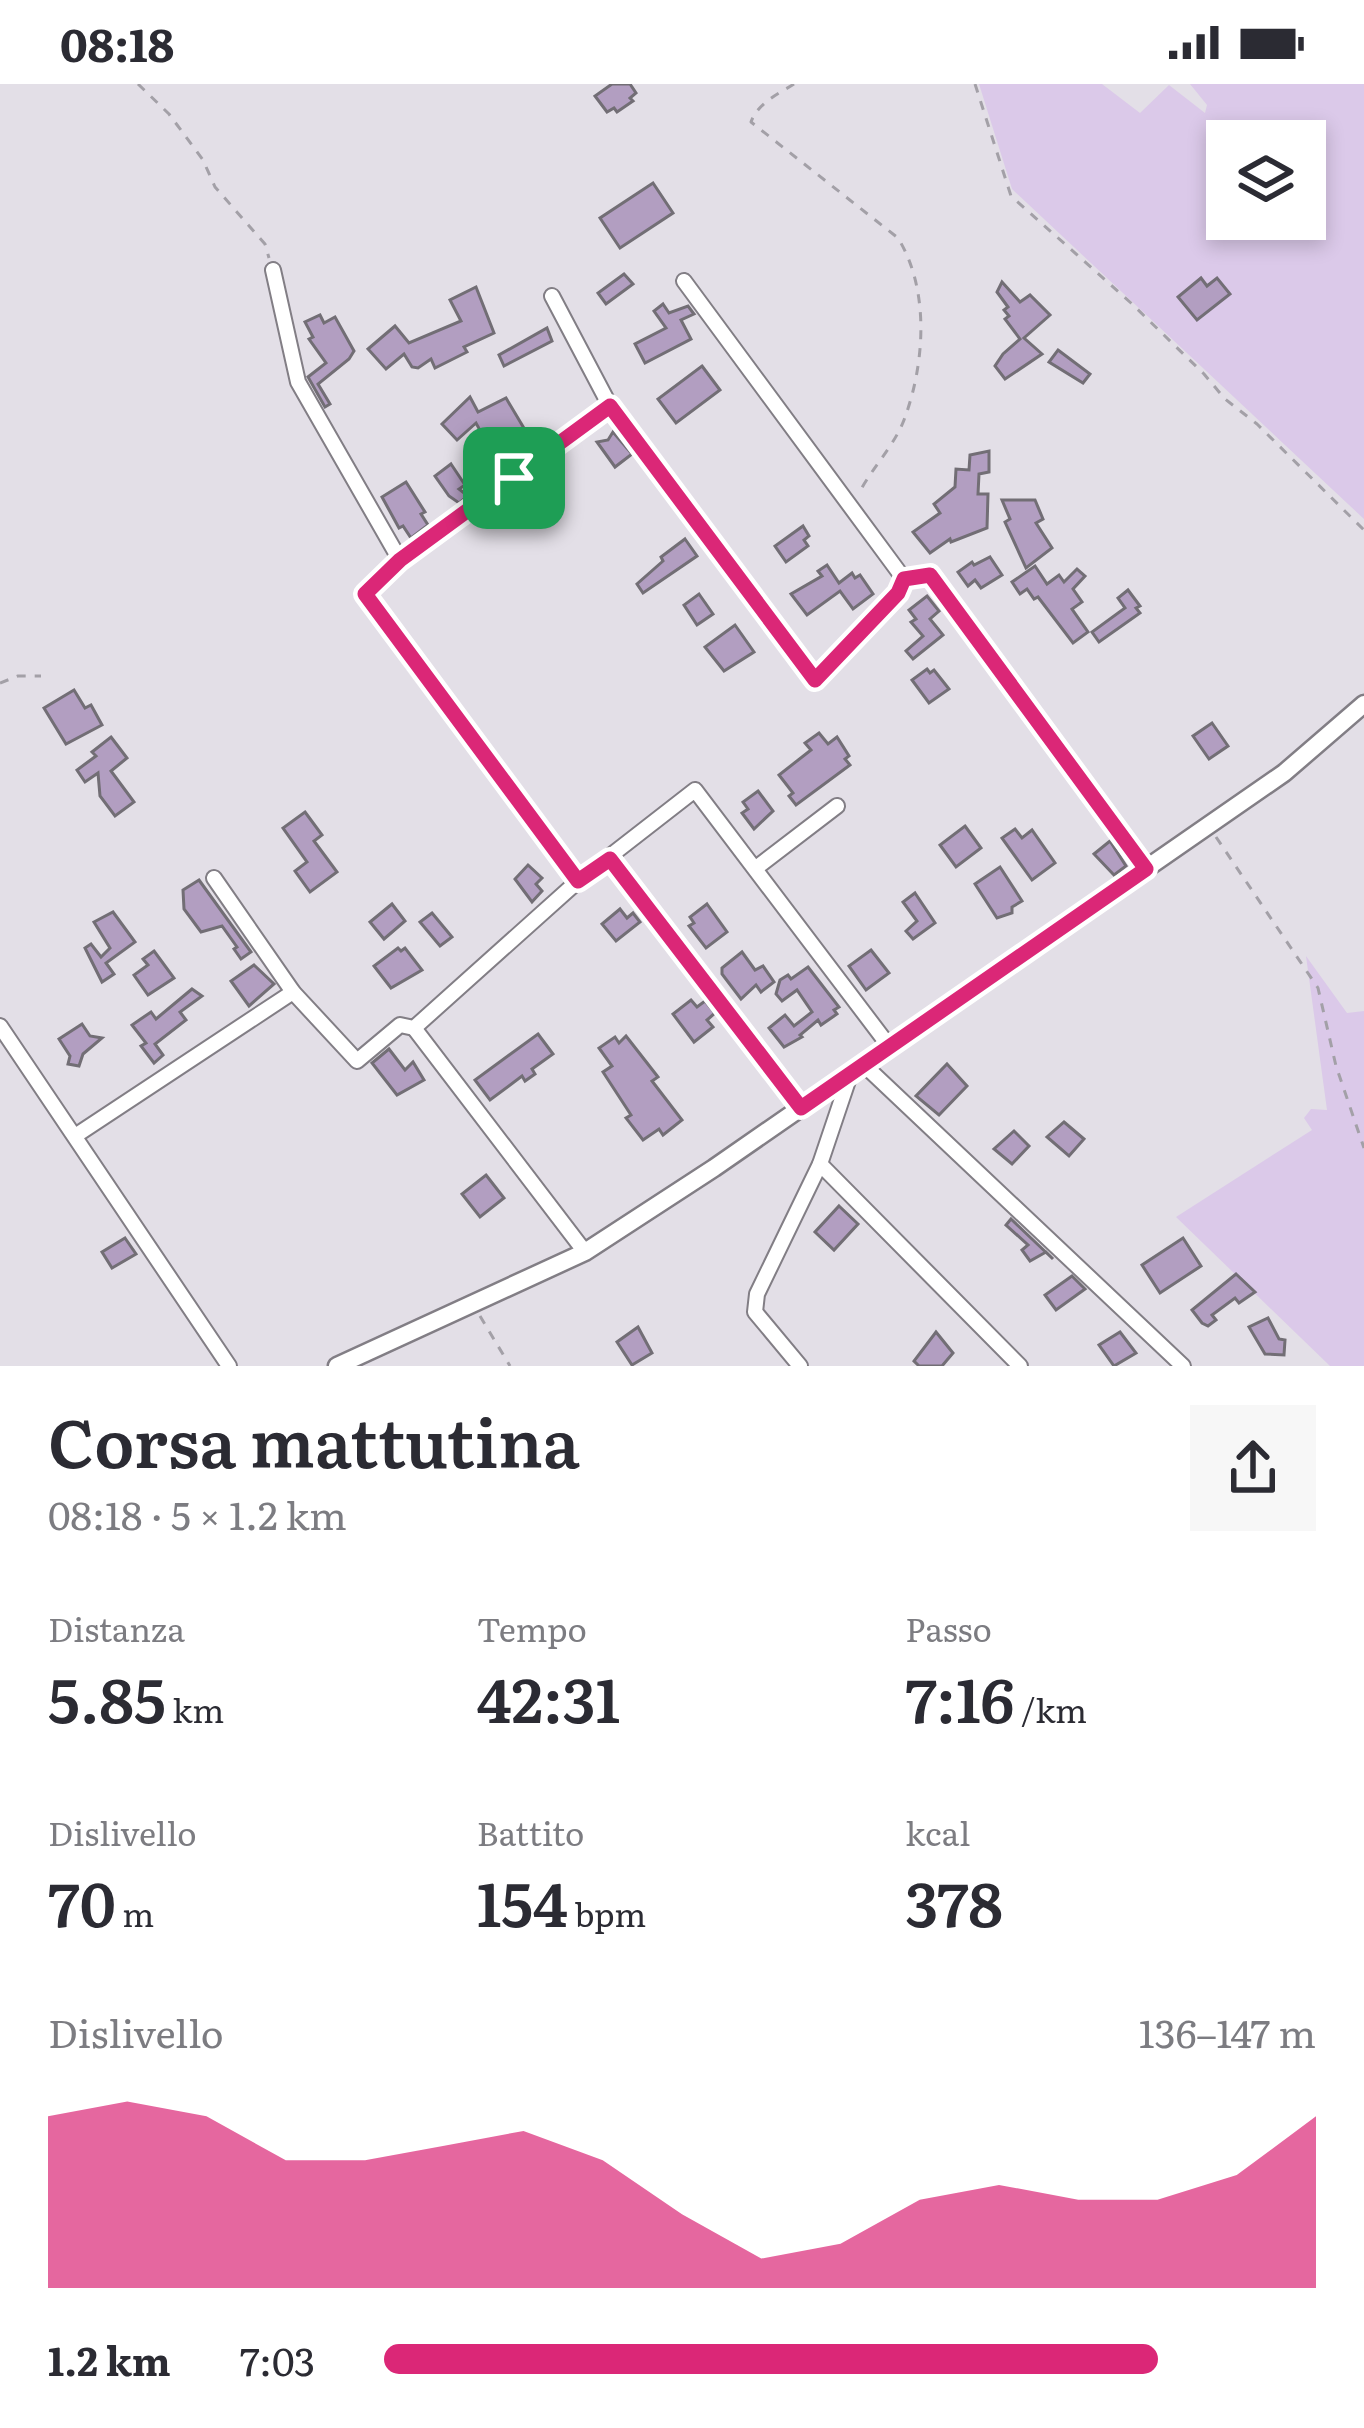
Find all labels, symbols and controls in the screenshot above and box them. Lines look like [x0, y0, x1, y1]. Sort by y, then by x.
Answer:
text: 08:18 [60, 9, 174, 76]
map controls [1206, 120, 1326, 240]
button: layers [1206, 120, 1326, 240]
pin [463, 427, 565, 529]
icon: arrive [481, 445, 547, 511]
text: Corsa mattutina [48, 1390, 580, 1488]
button: share [1190, 1405, 1316, 1531]
text: 08:18 · 5 × 1.2 km [48, 1484, 347, 1542]
text: Distanza [48, 1603, 185, 1652]
text: Tempo [477, 1603, 587, 1652]
text: Passo [905, 1603, 992, 1652]
text: 5.85 [48, 1652, 166, 1741]
text: 42:31 [477, 1652, 620, 1741]
text: 7:16 [905, 1652, 1014, 1741]
text: km [166, 1684, 224, 1733]
text: /km [1014, 1684, 1087, 1733]
text: Dislivello [48, 1807, 197, 1856]
text: Battito [477, 1807, 584, 1856]
text: kcal [905, 1807, 970, 1856]
text: 70 [48, 1856, 116, 1945]
text: 154 [477, 1856, 568, 1945]
text: 378 [905, 1856, 1003, 1945]
text: m [116, 1888, 154, 1937]
text: bpm [568, 1888, 646, 1937]
text: Dislivello [48, 2002, 224, 2060]
text: 136–147 m [1139, 2002, 1316, 2060]
text: 1.2 km [48, 2330, 171, 2388]
text: 7:03 [240, 2330, 315, 2388]

